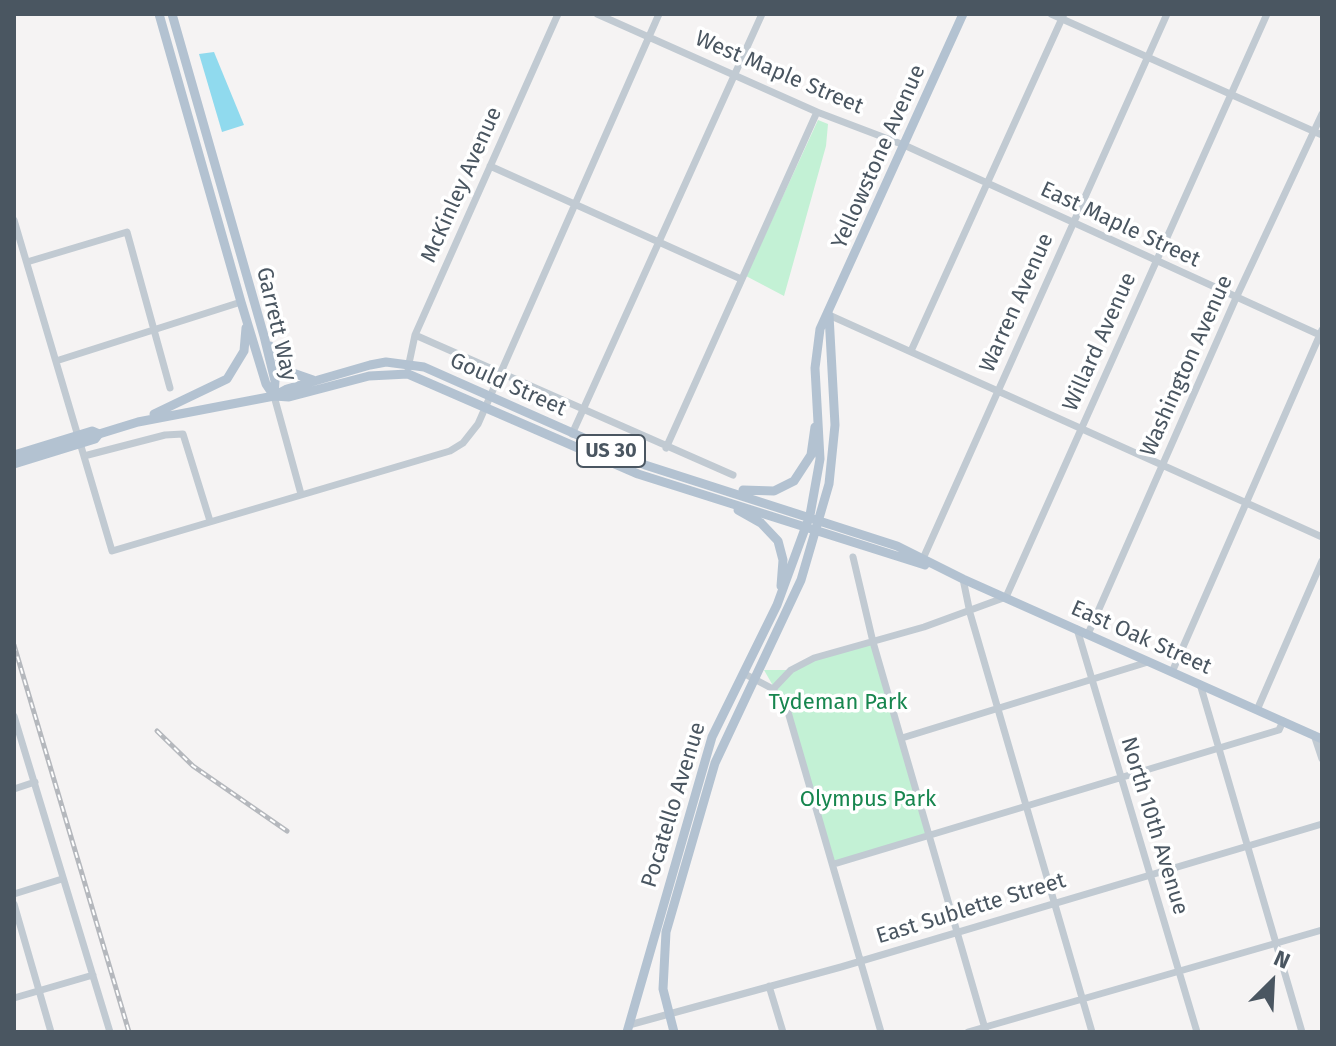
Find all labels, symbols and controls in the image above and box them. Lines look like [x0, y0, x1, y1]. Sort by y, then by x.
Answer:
street label: West Maple Street [691, 26, 867, 120]
street label: Yellowstone Avenue [827, 61, 931, 253]
street label: McKinley Avenue [416, 103, 508, 267]
street label: East Maple Street [1036, 176, 1204, 274]
street label: Warren Avenue [975, 229, 1059, 377]
street label: Garrett Way [250, 265, 302, 383]
street label: Willard Avenue [1058, 269, 1142, 415]
street label: Washington Avenue [1135, 271, 1239, 461]
street label: Gould Street [446, 348, 570, 422]
road number: US 30 [577, 435, 645, 467]
street label: East Oak Street [1067, 595, 1215, 681]
park label: Tydeman Park [768, 690, 908, 716]
street label: Pocatello Avenue [636, 719, 712, 891]
street label: North 10th Avenue [1114, 734, 1194, 918]
park label: Olympus Park [800, 787, 936, 813]
street label: East Sublette Street [873, 868, 1069, 950]
north arrow [1232, 942, 1312, 1022]
text: N [1270, 944, 1294, 975]

